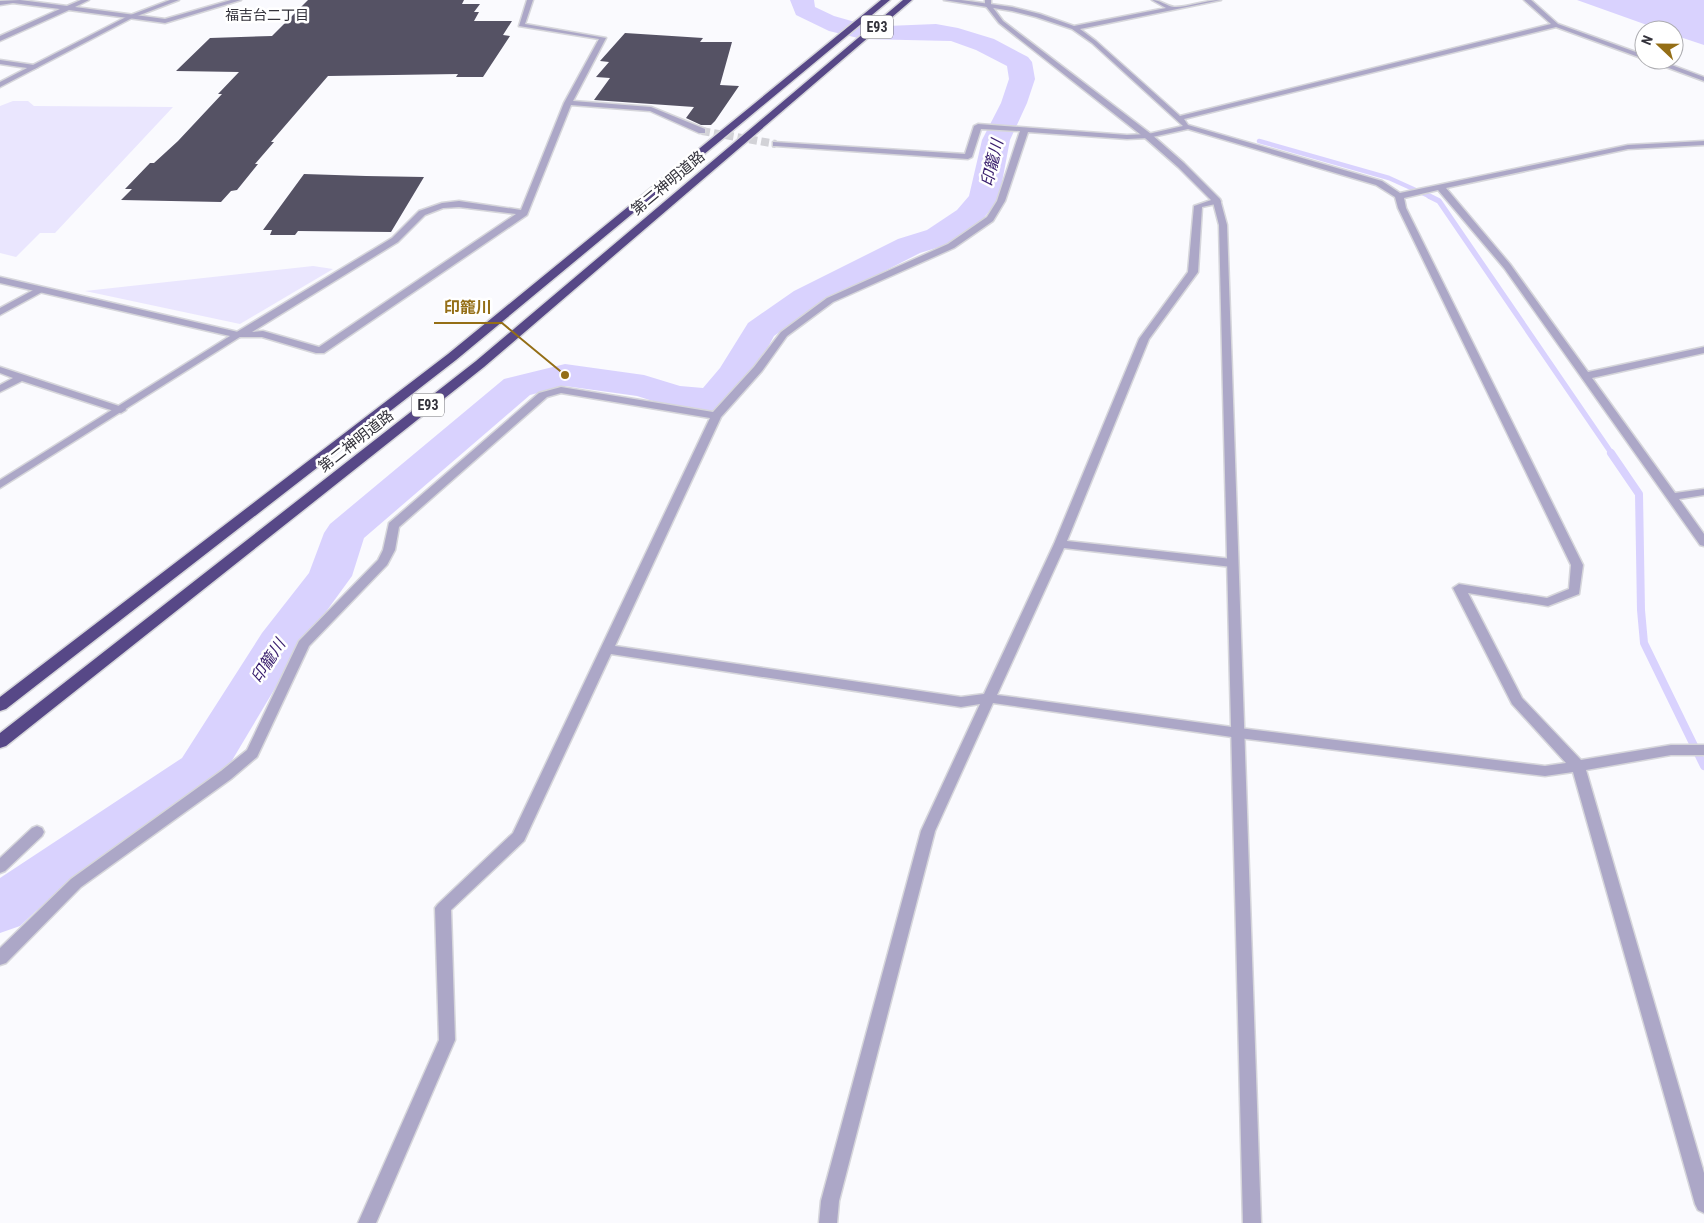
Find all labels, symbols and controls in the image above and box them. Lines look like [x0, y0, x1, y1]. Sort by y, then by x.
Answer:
district label: 福吉台二丁目 [225, 7, 309, 23]
road number: E93 [861, 16, 893, 38]
north arrow [1634, 20, 1684, 70]
text: N [1638, 33, 1656, 47]
water label: 印籠川 [977, 136, 1007, 189]
street label: 第二神明道路 [628, 147, 708, 219]
callout: 印籠川 [434, 292, 502, 323]
text: 印籠川 [444, 298, 492, 317]
road number: E93 [412, 394, 444, 416]
street label: 第二神明道路 [315, 406, 397, 476]
water label: 印籠川 [247, 634, 290, 686]

